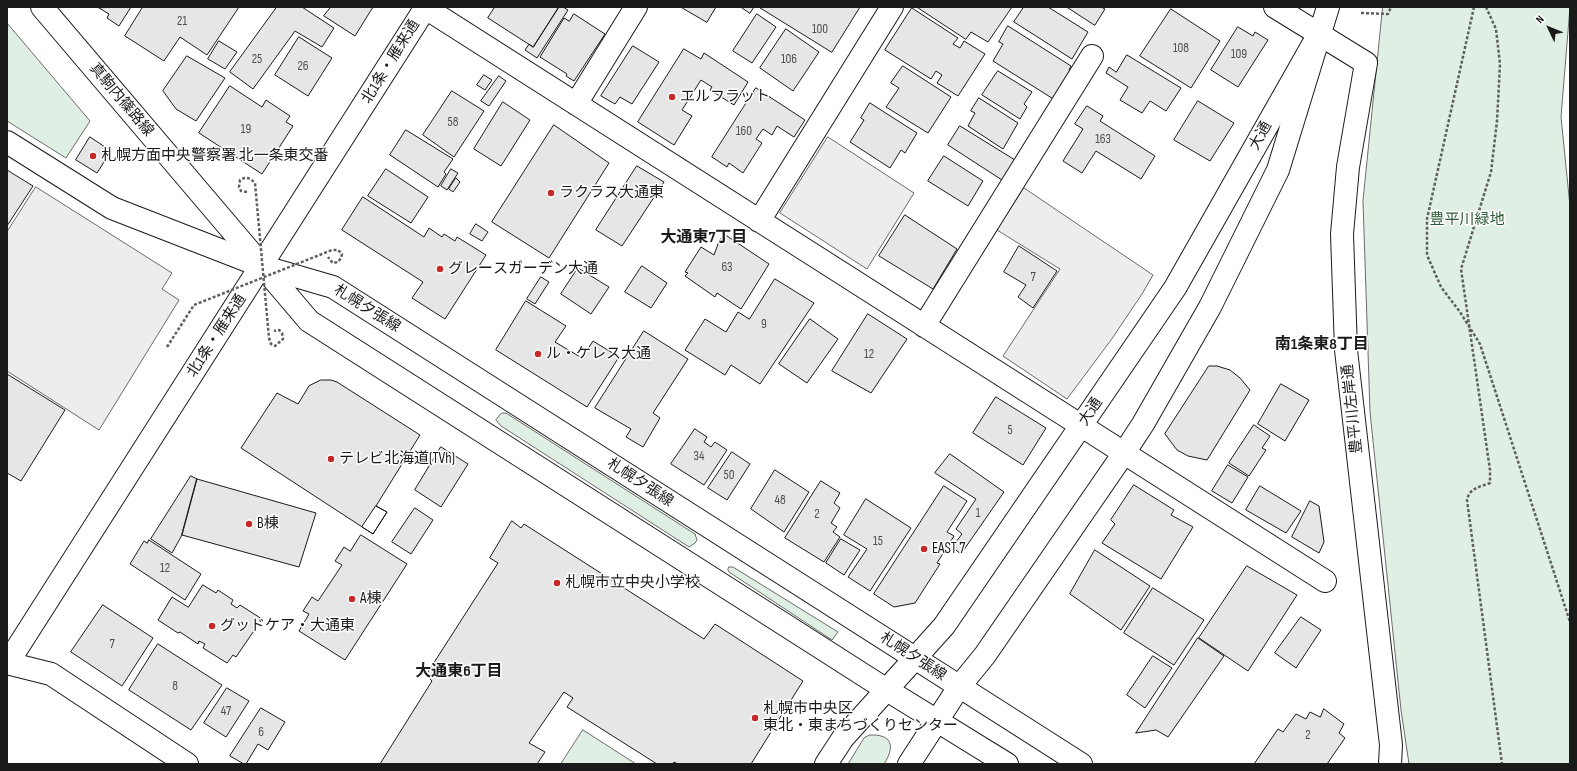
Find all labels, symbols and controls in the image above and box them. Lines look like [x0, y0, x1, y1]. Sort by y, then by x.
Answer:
north arrow [1529, 8, 1569, 48]
text: N [1533, 13, 1547, 26]
house number: 21 [177, 14, 187, 30]
street label: 北1条・雁来通 [358, 17, 424, 107]
house number: 100 [812, 22, 828, 38]
house number: 108 [1173, 41, 1189, 57]
house number: 109 [1231, 47, 1247, 63]
house number: 25 [252, 52, 262, 68]
house number: 106 [781, 52, 797, 68]
house number: 26 [297, 59, 309, 75]
street label: 真駒内篠路線 [85, 60, 157, 140]
place label: エルフラット [680, 88, 770, 106]
marker: エルフラット [667, 92, 677, 102]
house number: 58 [448, 115, 458, 131]
street label: 大通 [1246, 119, 1276, 153]
house number: 19 [241, 122, 251, 138]
house number: 160 [736, 124, 752, 140]
house number: 163 [1095, 132, 1111, 148]
place label: 札幌方面中央警察署 北一条東交番 [101, 147, 328, 165]
marker: 札幌方面中央警察署 北一条東交番 [88, 151, 98, 161]
place label: ラクラス大通東 [559, 184, 664, 202]
marker: ラクラス大通東 [546, 188, 556, 198]
park label: 豊平川緑地 [1430, 211, 1504, 229]
district label: 大通東7丁目 [661, 228, 747, 248]
place label: グレースガーデン大通 [448, 260, 598, 278]
house number: 63 [721, 260, 733, 276]
marker: グレースガーデン大通 [435, 264, 445, 274]
house number: 7 [1030, 270, 1036, 286]
street label: 札幌夕張線 [330, 281, 404, 337]
street label: 北1条・雁来通 [184, 291, 250, 381]
house number: 9 [761, 317, 767, 333]
district label: 南1条東8丁目 [1275, 335, 1369, 355]
place label: ル・ケレス大通 [546, 345, 651, 363]
house number: 12 [864, 347, 874, 363]
marker: ル・ケレス大通 [533, 349, 543, 359]
street label: 豊平川左岸通 [1339, 363, 1367, 455]
street label: 大通 [1075, 395, 1107, 429]
house number: 5 [1007, 423, 1013, 439]
house number: 34 [694, 449, 704, 465]
place label: テレビ北海道(TVh) [339, 450, 455, 468]
marker: テレビ北海道(TVh) [326, 454, 336, 464]
street label: 札幌夕張線 [604, 455, 676, 511]
house number: 50 [723, 468, 735, 484]
house number: 48 [774, 493, 786, 509]
house number: 1 [976, 506, 980, 522]
house number: 2 [814, 507, 820, 523]
place label: B棟 [257, 515, 279, 533]
marker: B棟 [244, 519, 254, 529]
house number: 15 [873, 534, 883, 550]
place label: EAST 7 [932, 540, 965, 558]
marker: EAST 7 [919, 544, 929, 554]
house number: 12 [160, 561, 170, 577]
place label: 札幌市立中央小学校 [565, 574, 700, 592]
marker: 札幌市立中央小学校 [552, 578, 562, 588]
place label: A棟 [360, 590, 381, 608]
marker: A棟 [347, 594, 357, 604]
place label: グッドケア・大通東 [220, 617, 355, 635]
marker: グッドケア・大通東 [207, 621, 217, 631]
street label: 札幌夕張線 [877, 629, 949, 685]
house number: 7 [109, 637, 115, 653]
district label: 大通東6丁目 [415, 662, 503, 682]
house number: 8 [172, 679, 178, 695]
place label: 札幌市中央区 東北・東まちづくりセンター [763, 700, 958, 735]
house number: 47 [221, 704, 231, 720]
marker: 札幌市中央区 東北・東まちづくりセンター [750, 713, 760, 723]
house number: 6 [258, 725, 264, 741]
house number: 2 [1305, 728, 1311, 744]

